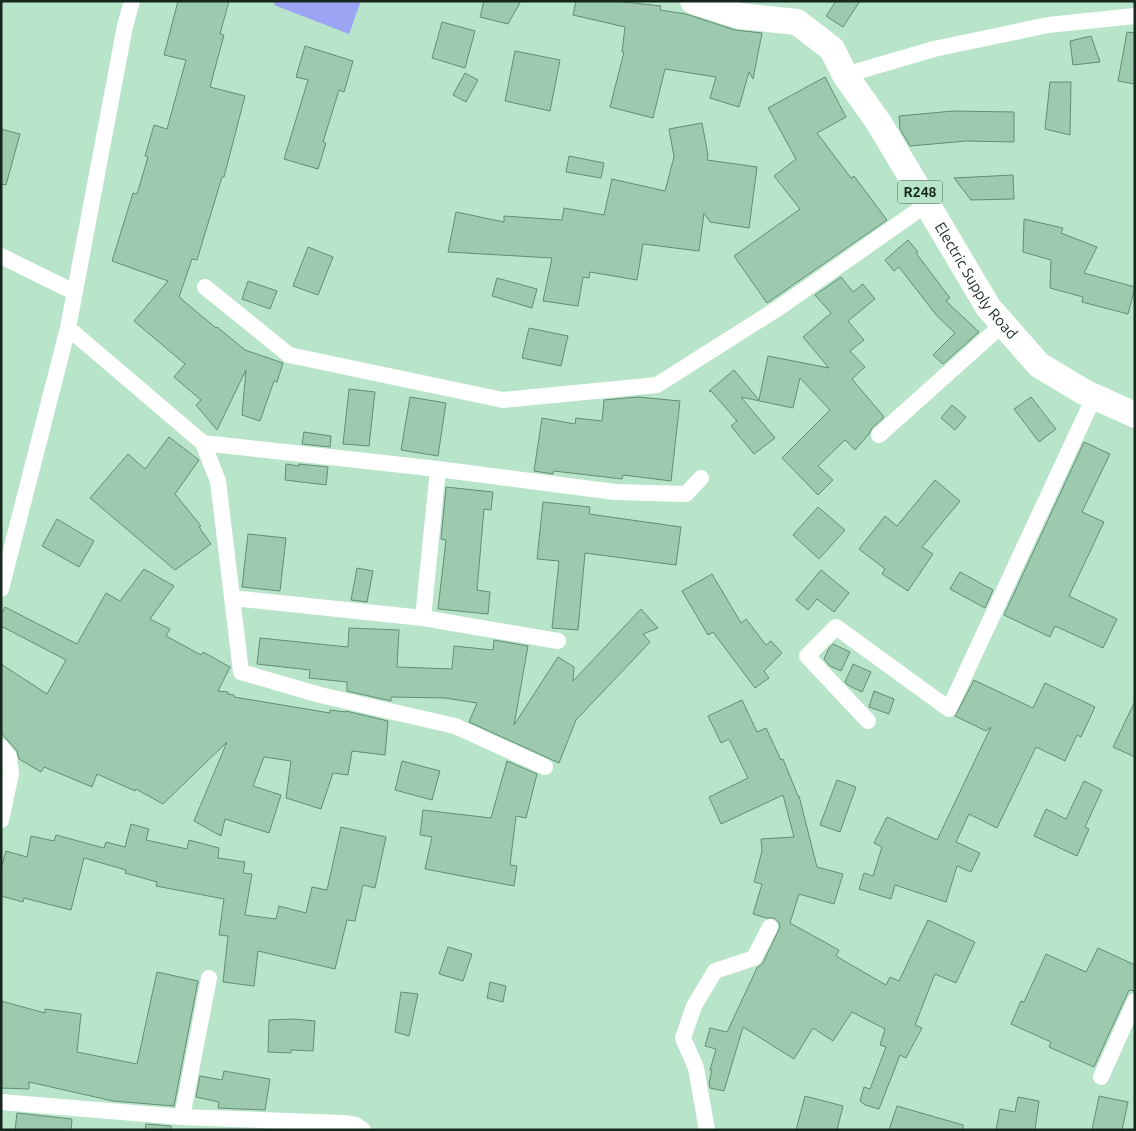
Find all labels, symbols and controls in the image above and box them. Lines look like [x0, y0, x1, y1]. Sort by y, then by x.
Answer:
road number: R248 [898, 180, 942, 203]
street label: Electric Supply Road [932, 219, 1021, 342]

